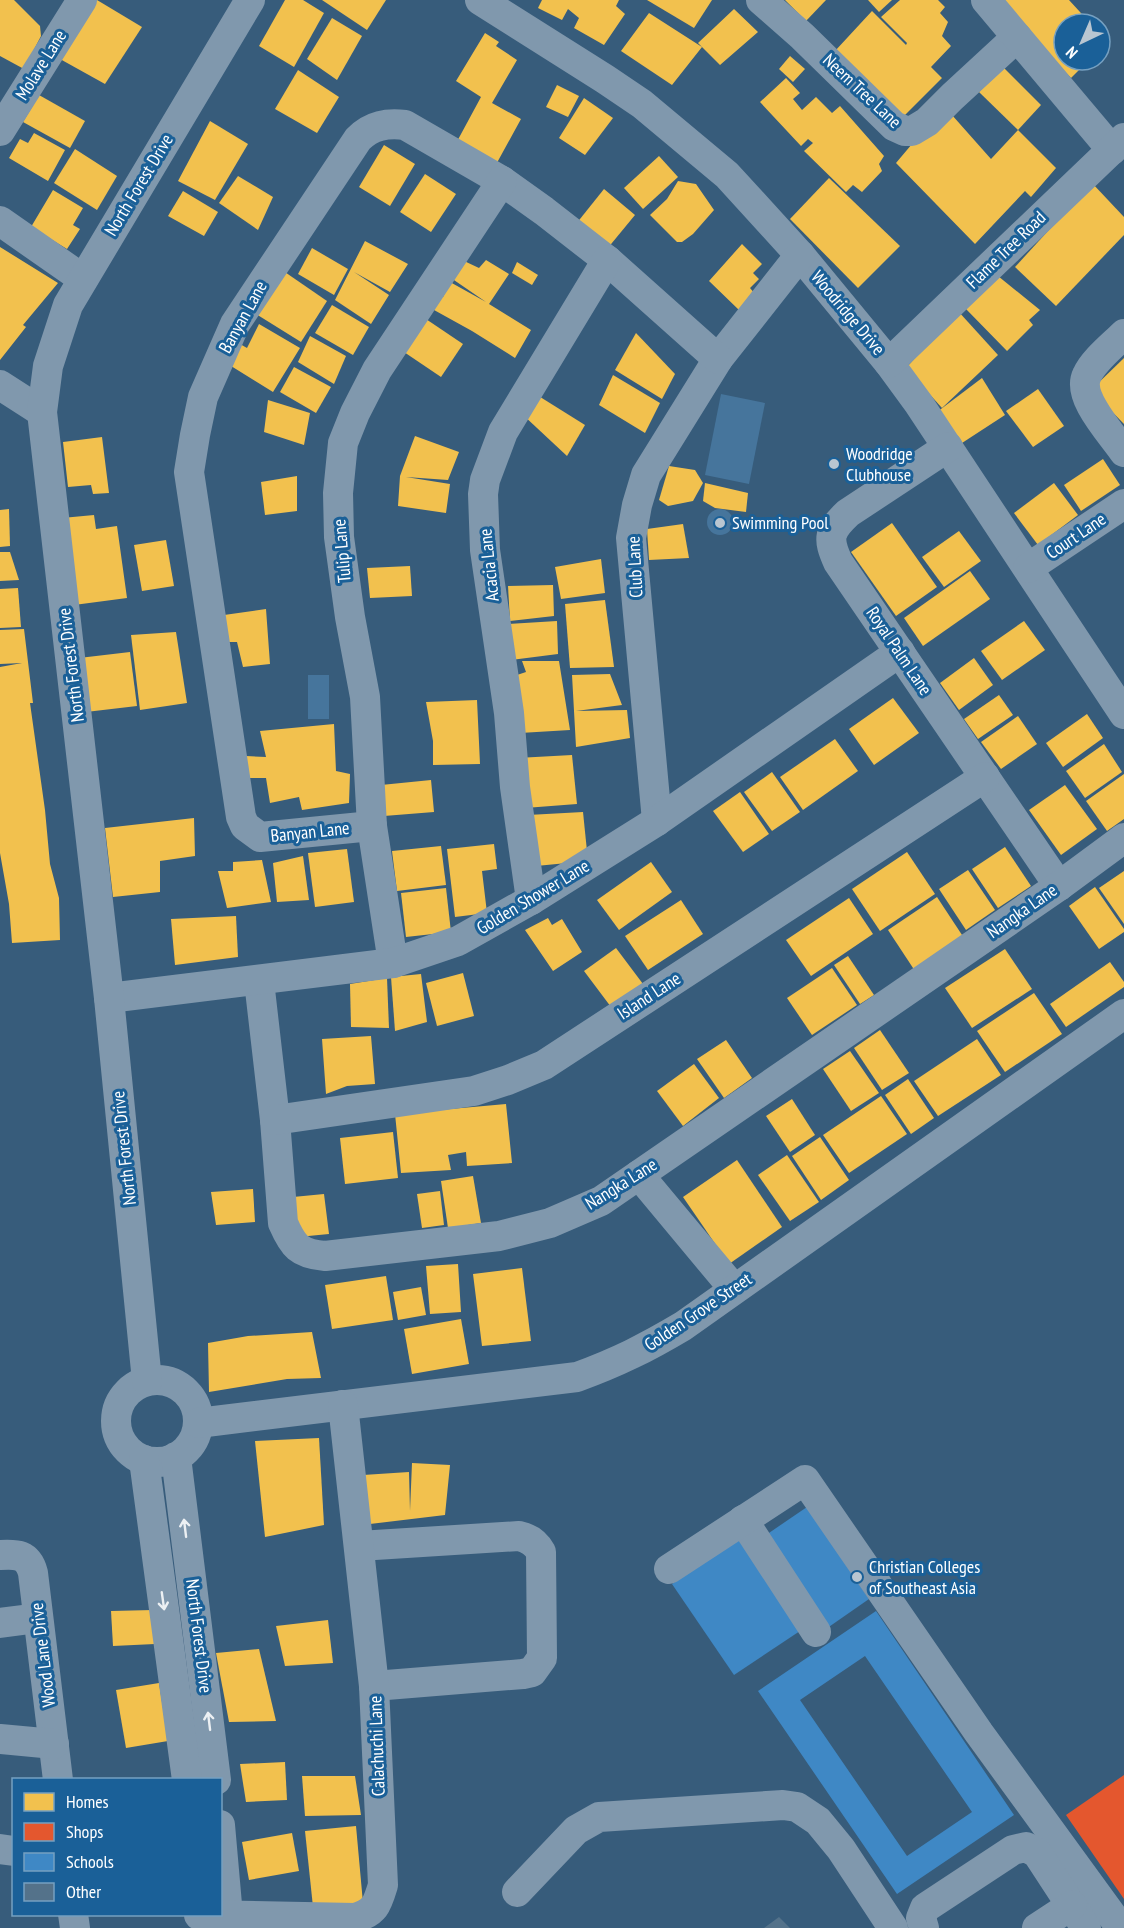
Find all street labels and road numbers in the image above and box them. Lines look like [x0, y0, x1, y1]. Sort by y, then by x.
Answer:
street label: Molave Lane [10, 25, 71, 104]
street label: Neem Tree Lane [818, 48, 906, 133]
street label: North Forest Drive [99, 130, 178, 240]
street label: Flame Tree Road [961, 206, 1050, 293]
street label: Woodridge Drive [806, 266, 890, 360]
street label: Banyan Lane [213, 277, 272, 357]
street label: Court Lane [1041, 507, 1110, 564]
street label: Tulip Lane [327, 518, 356, 584]
street label: Acacia Lane [473, 528, 504, 603]
street label: Club Lane [621, 536, 648, 598]
street label: Royal Palm Lane [861, 602, 937, 699]
street label: North Forest Drive [52, 607, 89, 723]
street label: Banyan Lane [269, 816, 350, 847]
street label: Golden Shower Lane [472, 854, 593, 939]
street label: Nangka Lane [982, 878, 1061, 943]
street label: Island Lane [613, 967, 685, 1025]
street label: North Forest Drive [106, 1090, 141, 1206]
street label: Nangka Lane [581, 1153, 661, 1215]
street label: Golden Grove Street [640, 1267, 756, 1356]
street label: North Forest Drive [181, 1578, 218, 1694]
street label: Wood Lane Drive [25, 1602, 60, 1709]
street label: Calachuchi Lane [363, 1695, 390, 1797]

